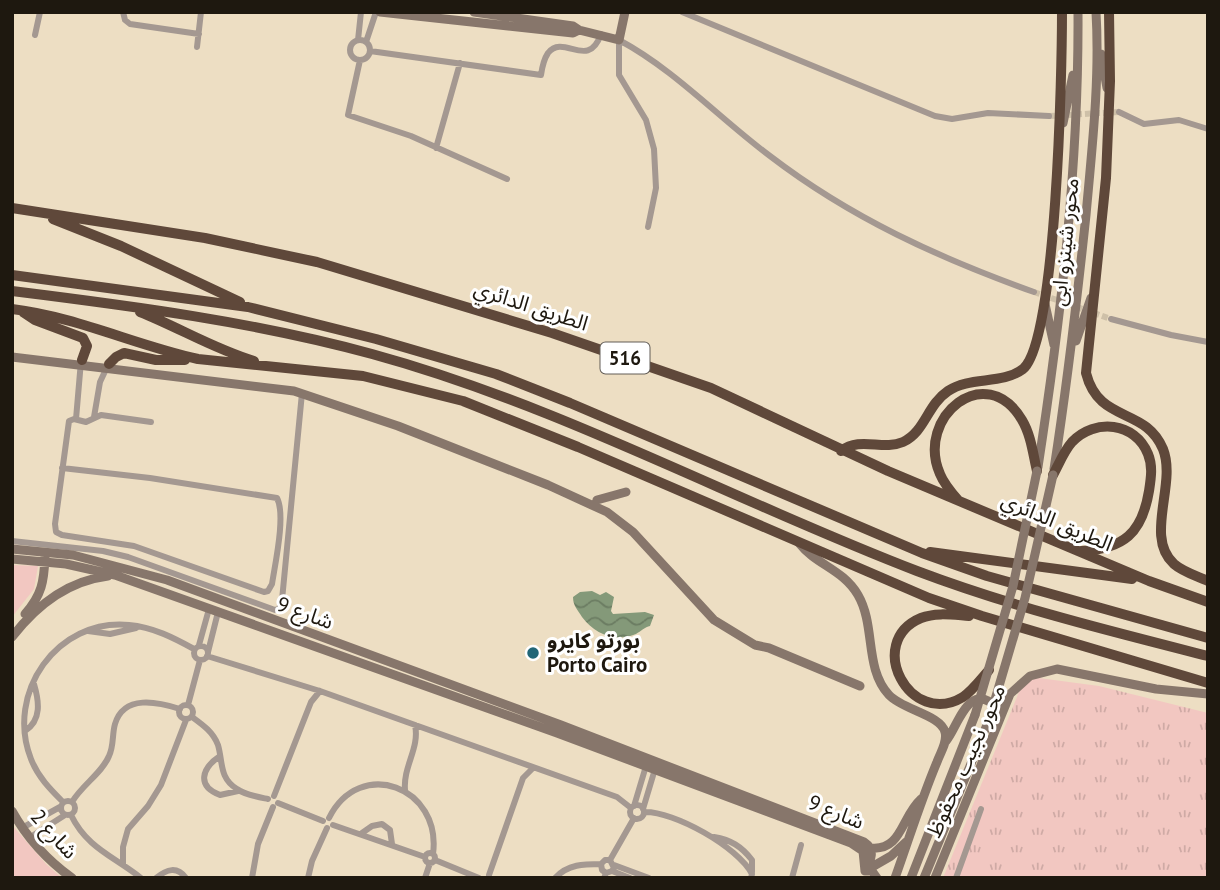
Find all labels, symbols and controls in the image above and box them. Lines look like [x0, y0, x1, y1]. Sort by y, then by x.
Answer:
street label: محور شينزو ابى [1044, 177, 1085, 307]
street label: الطريق الدائري [470, 274, 592, 339]
road number: 516 [600, 342, 650, 374]
street label: الطريق الدائري [996, 486, 1117, 560]
street label: شارع 9 [273, 590, 337, 637]
place label: بورتو كايرو Porto Cairo [547, 627, 647, 678]
marker: بورتو كايرو Porto Cairo [525, 645, 541, 661]
street label: محور نجيب محفوظ [920, 680, 1011, 841]
street label: شارع 9 [803, 788, 868, 837]
street label: شارع 2 [23, 803, 84, 866]

